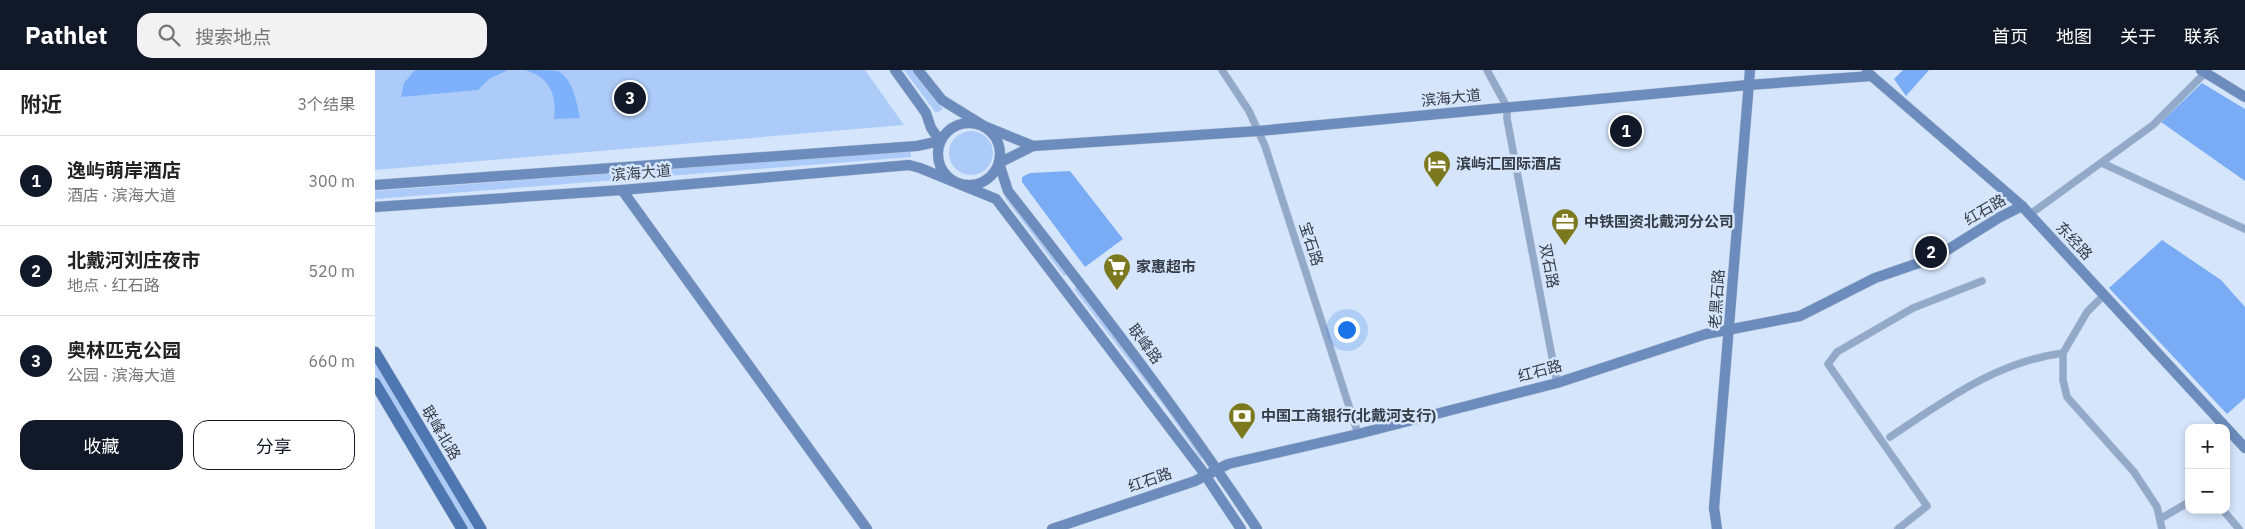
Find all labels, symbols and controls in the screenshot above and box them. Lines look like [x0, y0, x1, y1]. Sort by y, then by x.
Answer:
search box [137, 13, 487, 58]
text: Pathlet [25, 19, 107, 51]
icon: search [155, 21, 183, 49]
text: 搜索地点 [195, 25, 271, 49]
text: 首页 [1992, 25, 2028, 48]
text: 地图 [2056, 25, 2092, 48]
text: 关于 [2120, 25, 2156, 48]
text: 联系 [2184, 25, 2220, 48]
pin: 3 [614, 79, 646, 117]
street label: 滨海大道 [1420, 85, 1482, 110]
text: 附近 [20, 90, 62, 118]
text: 3个结果 [297, 94, 355, 114]
pin: 1 [1610, 112, 1642, 150]
hotel icon: 滨屿汇国际酒店 [1422, 149, 1452, 188]
place label: 滨屿汇国际酒店 [1456, 154, 1561, 173]
text: 逸屿萌岸酒店 [67, 158, 181, 182]
street label: 滨海大道 [610, 160, 672, 185]
text: 1 [31, 171, 41, 191]
text: 300 m [308, 171, 355, 191]
text: 酒店 · 滨海大道 [67, 185, 176, 205]
street label: 红石路 [1961, 190, 2009, 229]
office icon: 中铁国资北戴河分公司 [1550, 207, 1580, 246]
place label: 中铁国资北戴河分公司 [1584, 212, 1734, 231]
street label: 东经路 [2052, 218, 2097, 264]
street label: 宝石路 [1295, 220, 1327, 268]
pin: 2 [1915, 233, 1947, 271]
street label: 双石路 [1536, 242, 1563, 290]
text: 北戴河刘庄夜市 [67, 248, 200, 272]
supermarket icon: 家惠超市 [1102, 252, 1132, 291]
place label: 家惠超市 [1136, 257, 1196, 276]
text: 2 [31, 261, 41, 281]
text: 520 m [308, 261, 355, 281]
street label: 老黑石路 [1705, 268, 1728, 330]
text: 地点 · 红石路 [67, 275, 160, 295]
your location [1334, 317, 1360, 343]
street label: 联峰路 [1124, 320, 1167, 367]
text: 奥林匹克公园 [67, 338, 181, 362]
text: 3 [31, 351, 41, 371]
text: 660 m [308, 351, 355, 371]
street label: 红石路 [1516, 356, 1564, 386]
text: 公园 · 滨海大道 [67, 365, 176, 385]
bank icon: 中国工商银行(北戴河支行) [1227, 401, 1257, 440]
street label: 联峰北路 [418, 402, 465, 463]
place label: 中国工商银行(北戴河支行) [1261, 406, 1436, 425]
button: 收藏 [20, 420, 183, 470]
button: 分享 [193, 420, 355, 470]
map controls [2185, 424, 2230, 514]
button: + [2185, 424, 2230, 469]
street label: 红石路 [1125, 463, 1174, 496]
button: − [2185, 469, 2230, 514]

